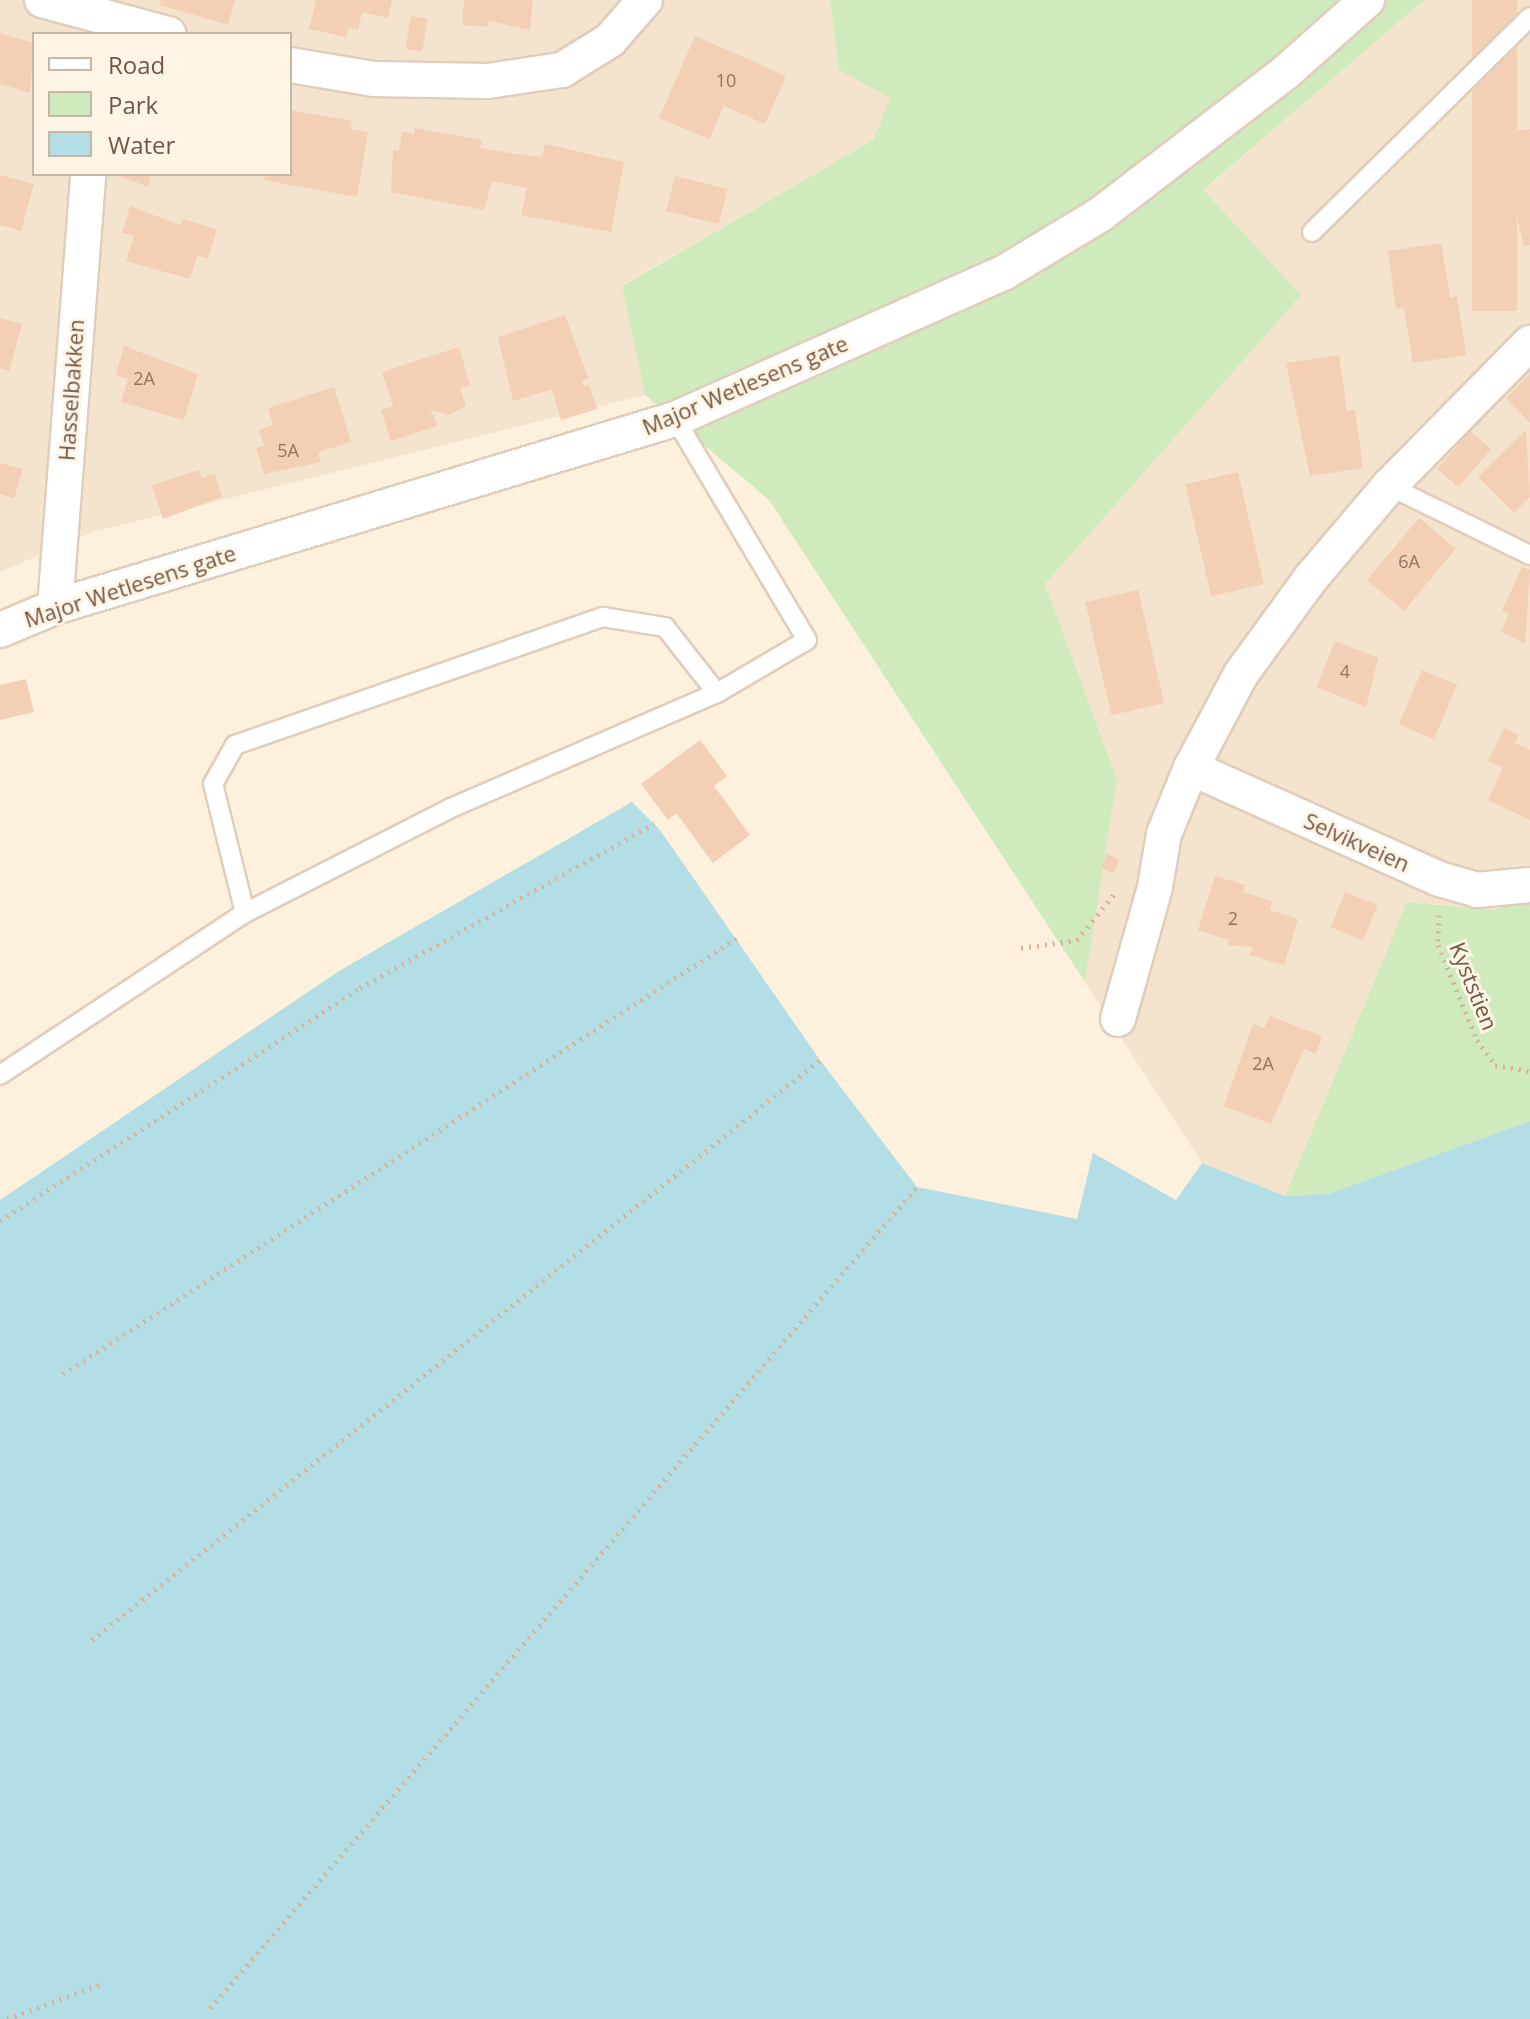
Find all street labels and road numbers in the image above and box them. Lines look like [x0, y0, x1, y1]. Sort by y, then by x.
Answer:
street label: Hasselbakken [53, 318, 89, 462]
street label: Major Wetlesens gate [638, 330, 852, 440]
street label: Major Wetlesens gate [21, 539, 239, 633]
street label: Selvikveien [1300, 807, 1414, 877]
street label: Kyststien [1444, 938, 1504, 1034]

